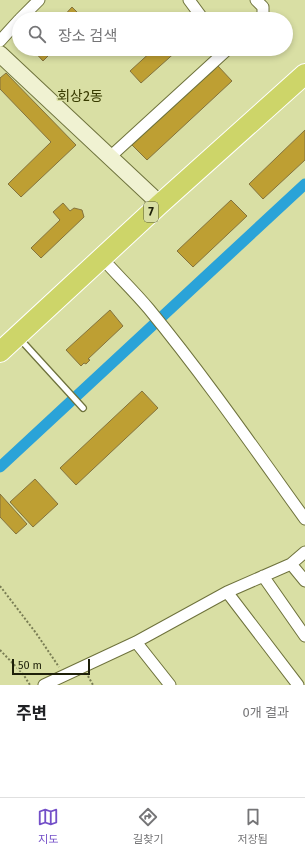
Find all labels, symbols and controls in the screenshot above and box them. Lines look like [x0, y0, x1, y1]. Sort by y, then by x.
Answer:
search box [12, 12, 293, 56]
icon: search [26, 23, 48, 45]
text: 장소 검색 [58, 27, 117, 45]
district label: 회상2동 [57, 88, 103, 105]
road number: 7 [144, 202, 158, 222]
scale bar [12, 657, 90, 676]
text: 50 m [18, 659, 42, 672]
text: 주변 [16, 703, 47, 724]
text: 0개 결과 [242, 705, 289, 720]
tab: 지도 [37, 806, 59, 846]
tab: 길찾기 [133, 806, 163, 846]
tab: 저장됨 [238, 806, 268, 846]

